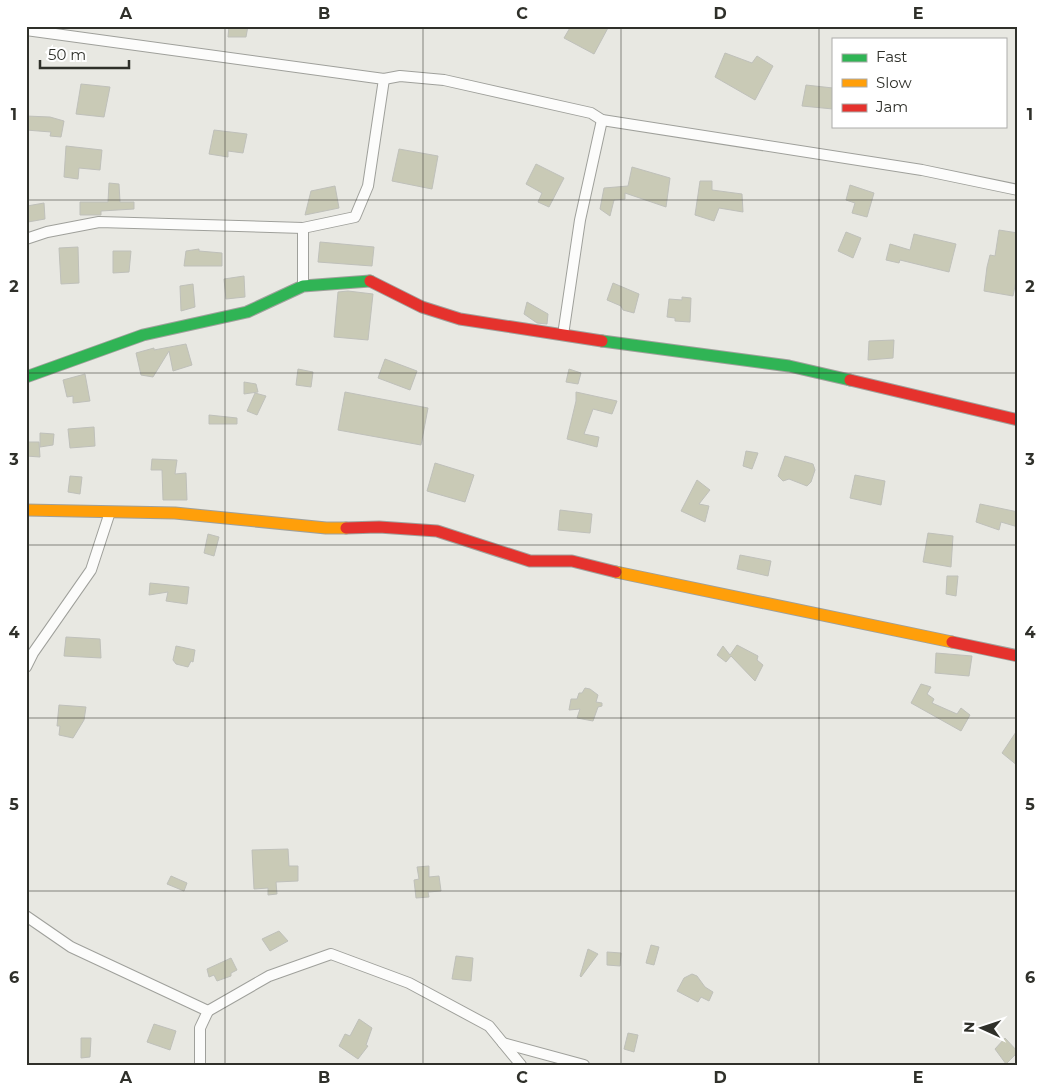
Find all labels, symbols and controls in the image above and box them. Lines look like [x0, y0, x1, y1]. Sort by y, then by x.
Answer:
text: A [119, 4, 133, 23]
text: B [318, 4, 330, 23]
text: C [516, 4, 528, 23]
text: D [713, 4, 727, 23]
text: E [913, 4, 923, 23]
scale bar [40, 38, 129, 70]
legend [832, 38, 1006, 128]
text: 50 m [48, 45, 86, 64]
text: Fast [876, 47, 907, 66]
text: Slow [876, 73, 912, 92]
text: Jam [875, 97, 908, 116]
text: 1 [11, 105, 17, 124]
text: 1 [1027, 105, 1033, 124]
text: 2 [9, 277, 19, 296]
text: 2 [1025, 277, 1035, 296]
text: 3 [8, 450, 19, 469]
text: 3 [1024, 450, 1035, 469]
text: 4 [8, 623, 20, 642]
text: 4 [1024, 623, 1036, 642]
text: 5 [9, 795, 19, 814]
text: 5 [1025, 795, 1035, 814]
text: 6 [9, 968, 19, 987]
text: 6 [1025, 968, 1035, 987]
north arrow [956, 1004, 1006, 1054]
text: N [960, 1021, 978, 1033]
text: A [119, 1068, 133, 1087]
text: B [318, 1068, 330, 1087]
text: C [516, 1068, 528, 1087]
text: D [713, 1068, 727, 1087]
text: E [913, 1068, 923, 1087]

